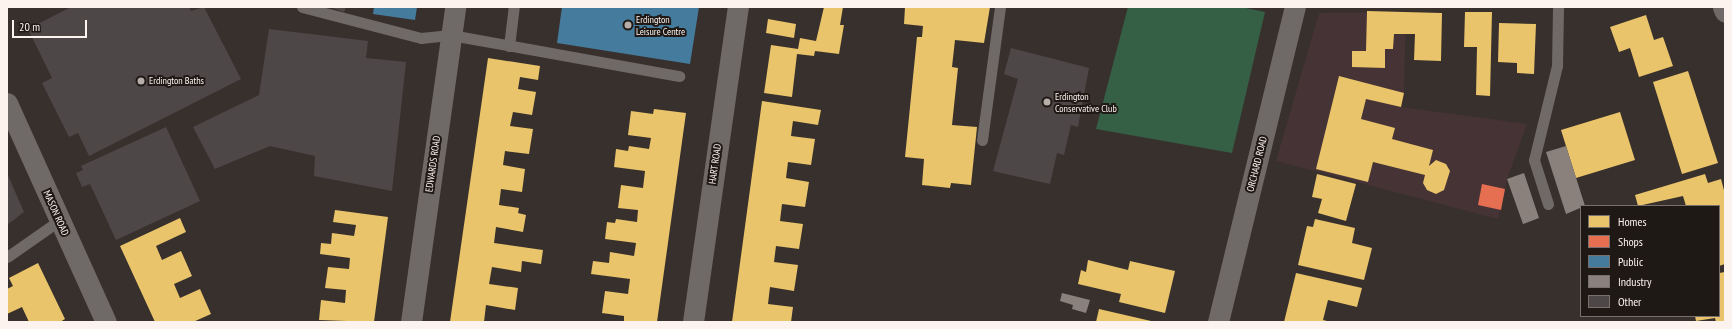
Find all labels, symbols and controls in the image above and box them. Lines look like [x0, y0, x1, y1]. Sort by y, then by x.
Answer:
scale bar [14, 12, 89, 38]
place label: Erdington Leisure Centre [636, 13, 685, 36]
text: 20 m [19, 19, 40, 34]
marker: Erdington Leisure Centre [623, 20, 633, 30]
place label: Erdington Baths [149, 75, 204, 87]
marker: Erdington Baths [136, 76, 146, 86]
place label: Erdington Conservative Club [1055, 90, 1117, 114]
marker: Erdington Conservative Club [1042, 97, 1052, 107]
street label: EDWARDS ROAD [423, 135, 443, 193]
street label: ORCHARD ROAD [1244, 135, 1270, 193]
street label: HART ROAD [706, 143, 724, 185]
street label: MASON ROAD [41, 189, 71, 237]
legend [1580, 205, 1720, 317]
text: Homes [1618, 214, 1646, 229]
text: Shops [1618, 234, 1643, 249]
text: Public [1618, 254, 1643, 269]
text: Industry [1618, 274, 1652, 289]
text: Other [1618, 294, 1641, 309]

